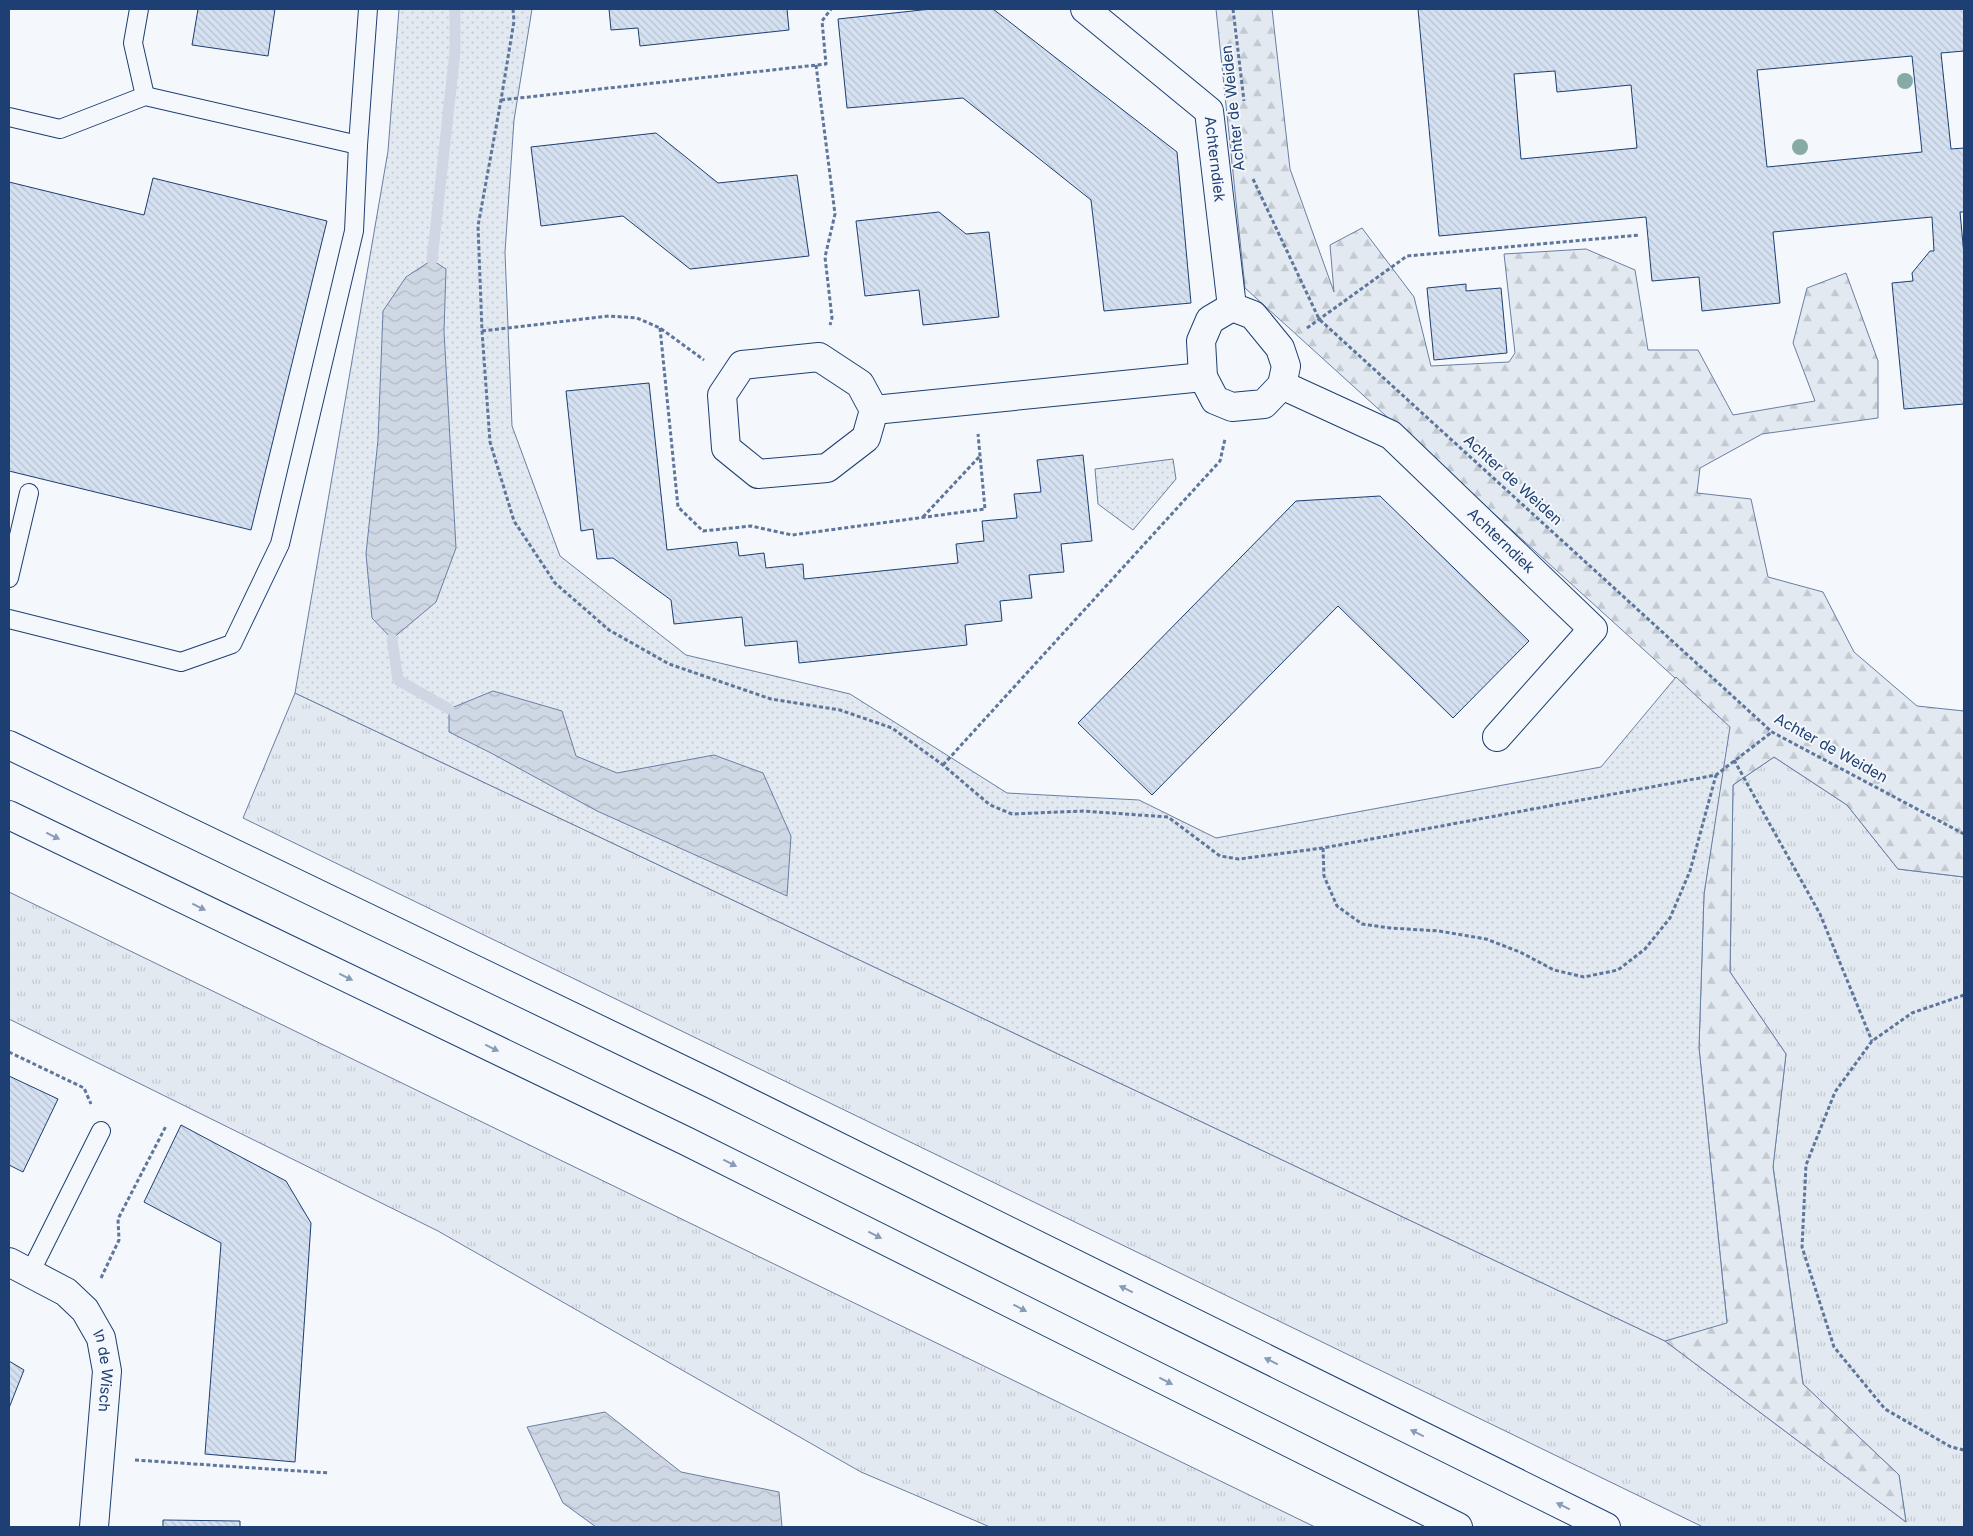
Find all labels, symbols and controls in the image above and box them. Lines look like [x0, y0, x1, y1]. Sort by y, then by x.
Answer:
street label: Achter de Weiden [1216, 44, 1249, 172]
street label: Achterndiek [1201, 115, 1230, 204]
street label: Achter de Weiden [1460, 430, 1567, 529]
street label: Achterndiek [1464, 504, 1540, 577]
street label: Achter de Weiden [1771, 709, 1891, 787]
one-way arrow [46, 833, 60, 841]
one-way arrow [192, 903, 206, 911]
one-way arrow [339, 973, 353, 981]
one-way arrow [485, 1044, 499, 1052]
one-way arrow [723, 1159, 737, 1167]
one-way arrow [868, 1231, 882, 1239]
one-way arrow [1119, 1285, 1133, 1293]
one-way arrow [1013, 1304, 1027, 1312]
street label: In de Wisch [89, 1326, 117, 1413]
one-way arrow [1264, 1357, 1279, 1365]
one-way arrow [1158, 1377, 1173, 1385]
one-way arrow [1410, 1429, 1424, 1437]
one-way arrow [1555, 1501, 1570, 1510]

